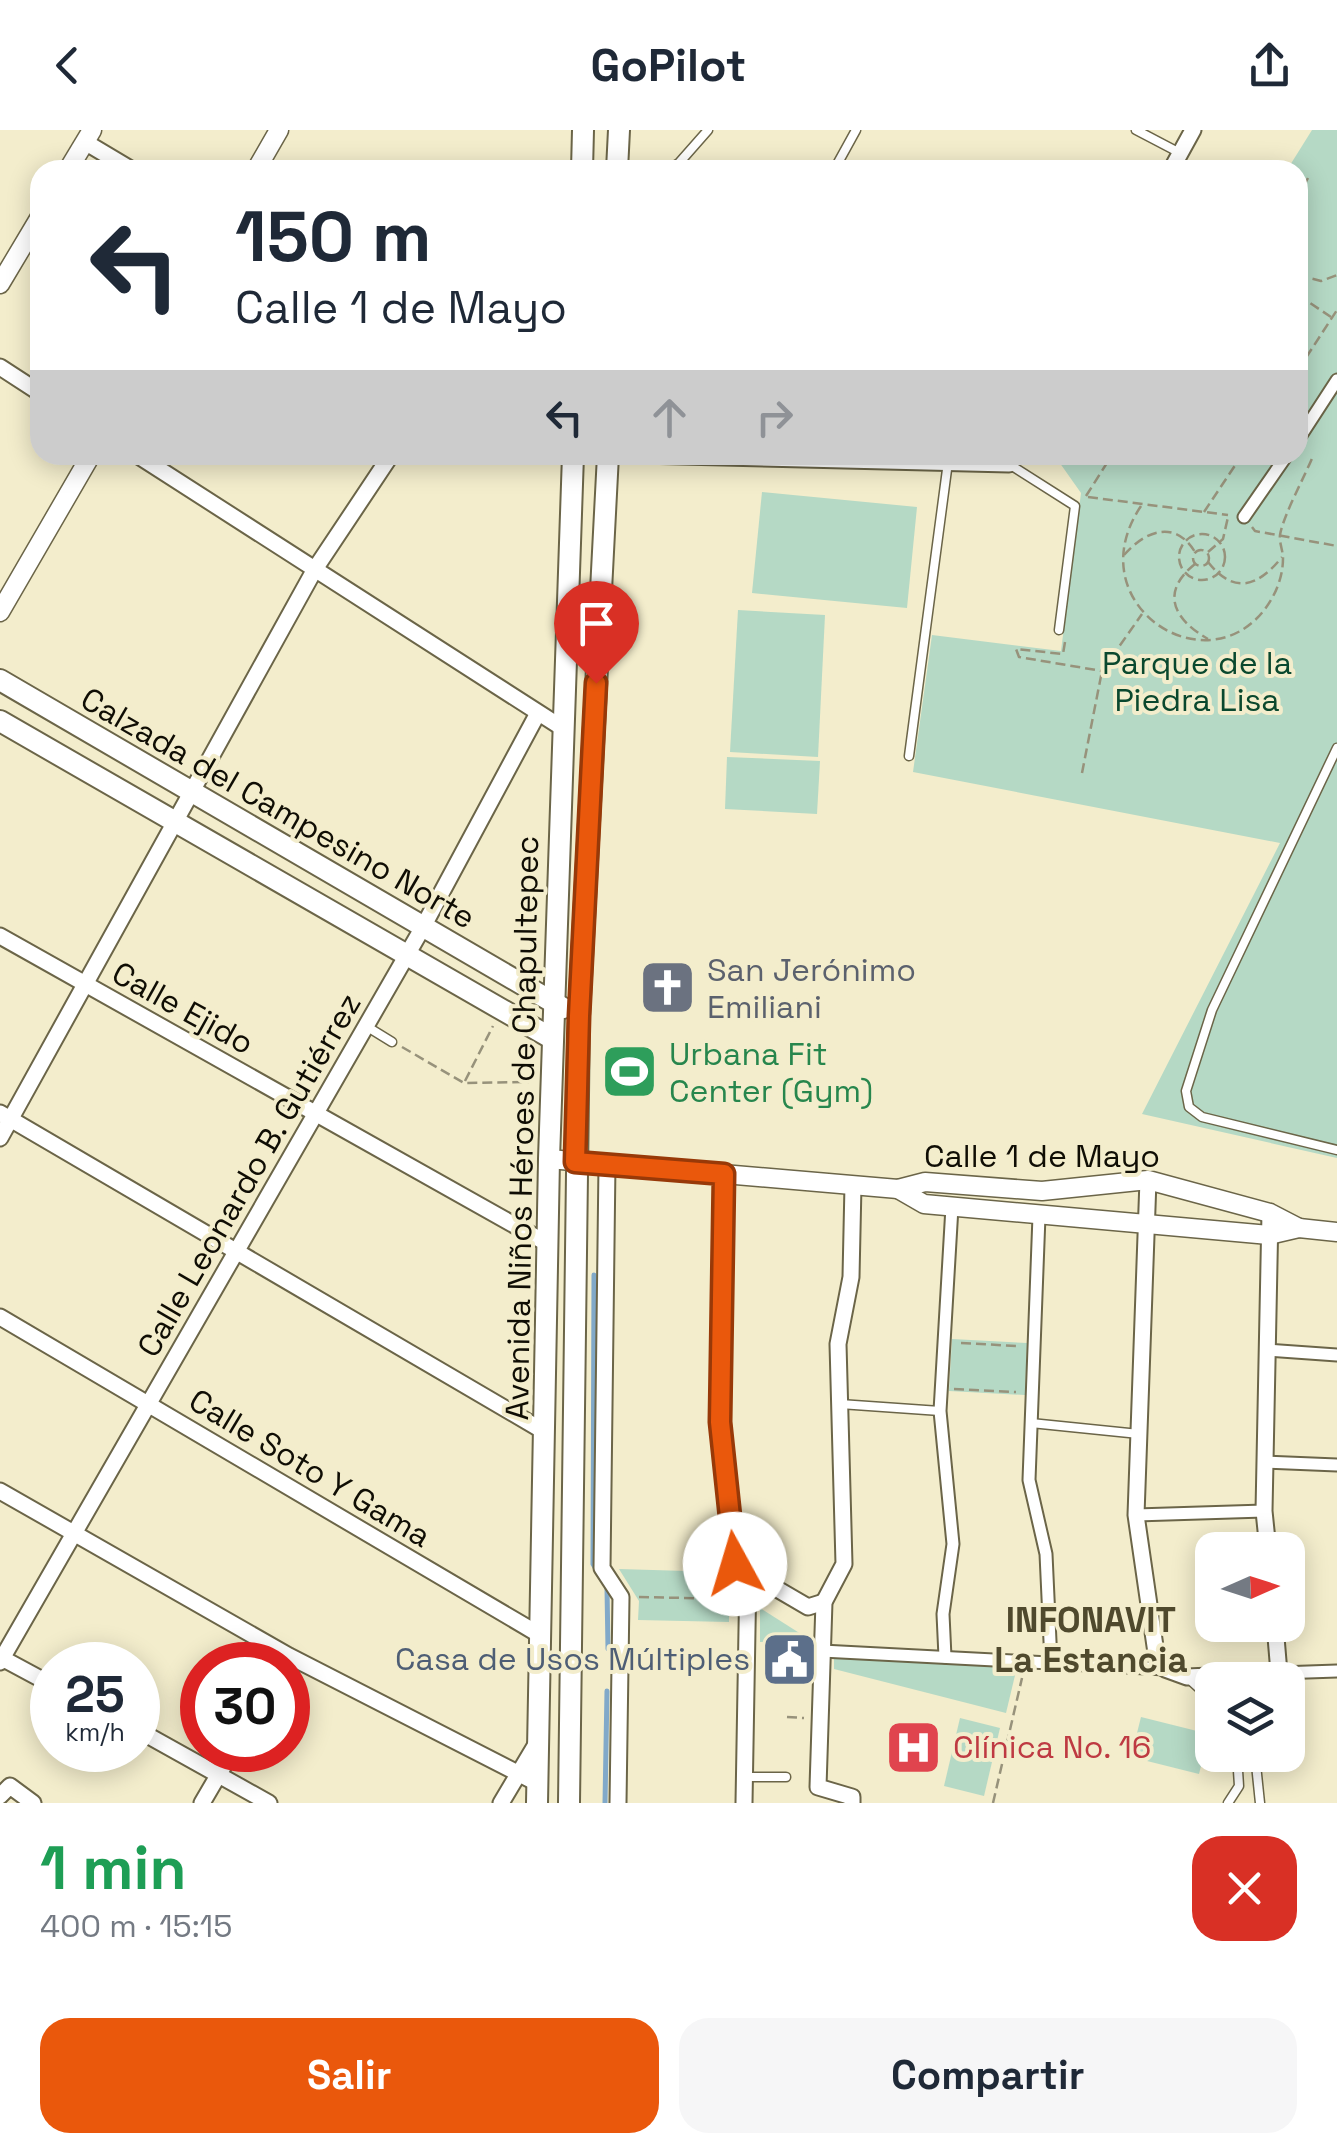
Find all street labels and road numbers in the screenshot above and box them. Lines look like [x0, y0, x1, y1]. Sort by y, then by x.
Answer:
street label: Calzada del Campesino Norte [74, 679, 482, 937]
street label: Avenida Niños Héroes de Chapultepec [497, 835, 547, 1421]
street label: Calle Ejido [105, 953, 261, 1063]
street label: Calle Leonardo B. Gutiérrez [128, 986, 370, 1364]
street label: Calle 1 de Mayo [924, 1136, 1160, 1176]
street label: Calle Soto Y Gama [182, 1380, 438, 1556]

